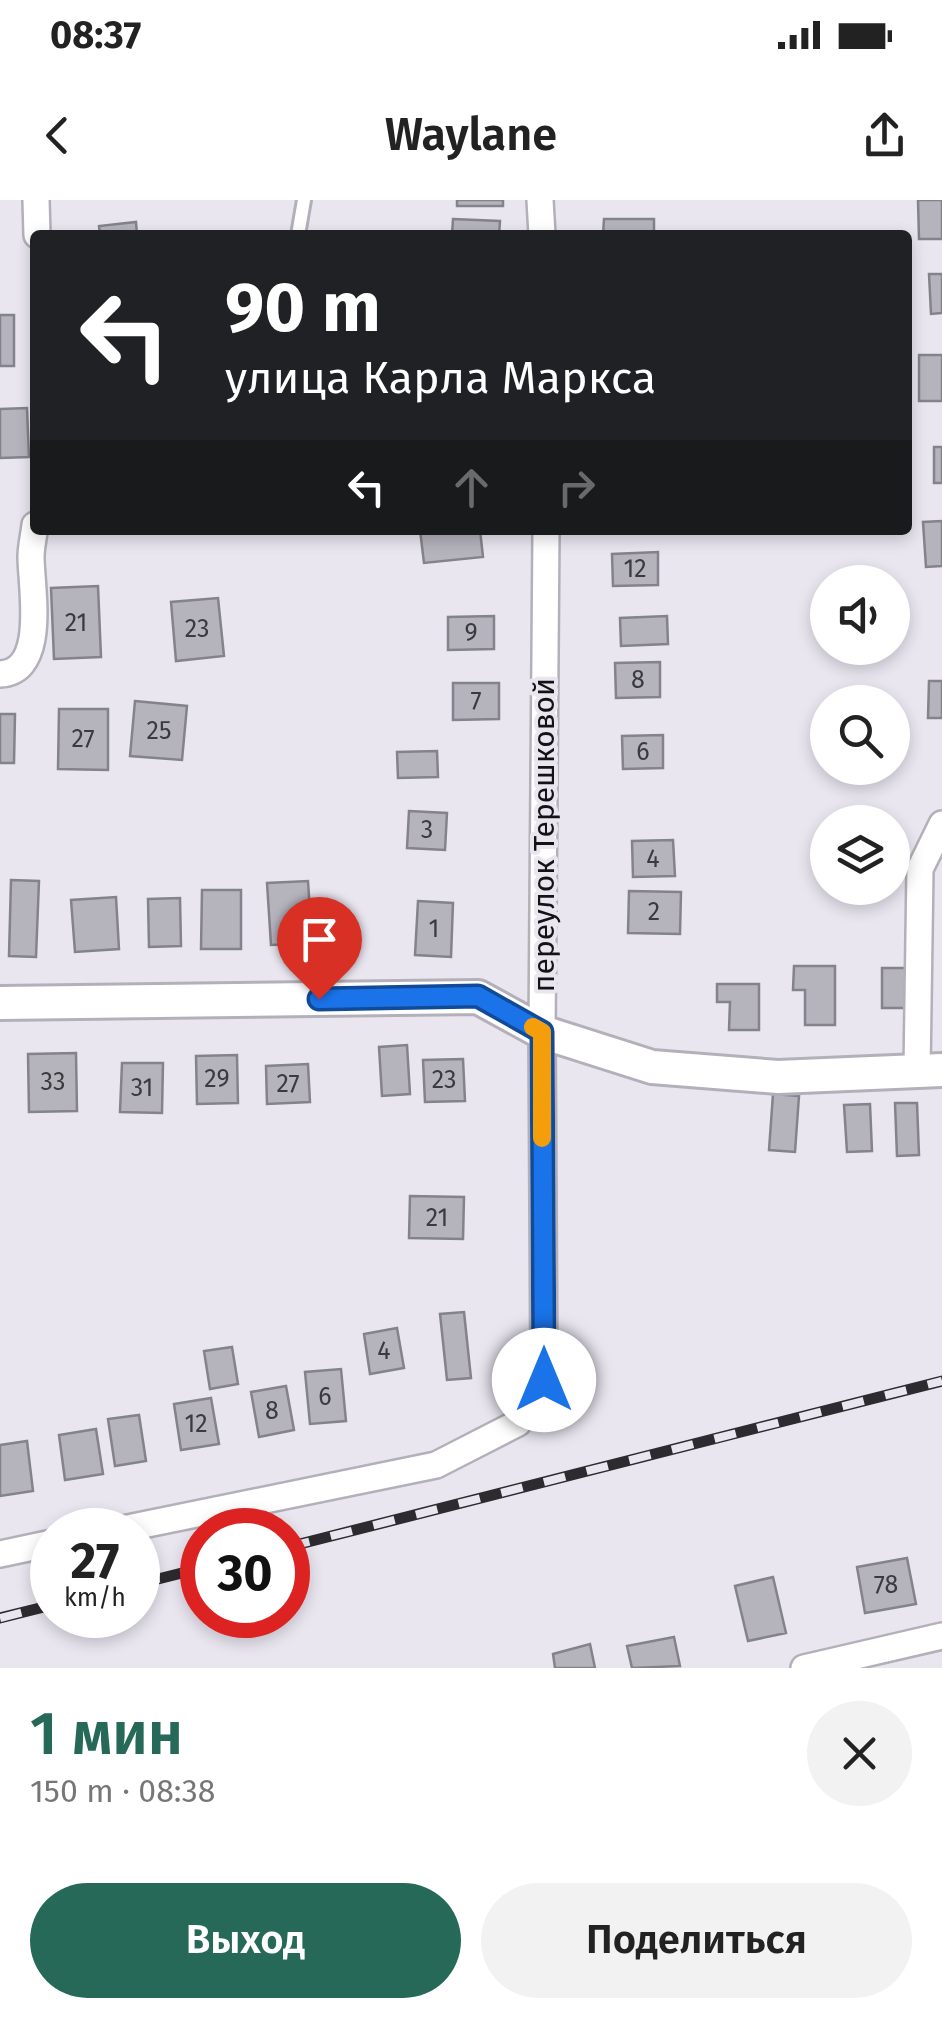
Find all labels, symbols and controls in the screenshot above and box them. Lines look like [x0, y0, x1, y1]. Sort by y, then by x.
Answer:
text: 08:37 [50, 12, 141, 58]
icon: back [30, 108, 85, 163]
text: Waylane [385, 108, 557, 162]
icon: share [857, 108, 912, 163]
text: 90 m [225, 266, 381, 350]
icon: left [60, 270, 190, 400]
text: улица Карла Маркса [225, 351, 656, 405]
icon: left [339, 460, 394, 515]
icon: ahead [444, 460, 499, 515]
icon: right [549, 460, 604, 515]
house number: 12 [623, 554, 647, 584]
map controls [810, 565, 910, 905]
button: sound [810, 565, 910, 665]
house number: 21 [65, 608, 87, 638]
house number: 23 [185, 614, 209, 644]
house number: 9 [464, 618, 478, 648]
house number: 8 [631, 665, 645, 695]
street label: переулок Терешковой [526, 678, 562, 992]
button: search [810, 685, 910, 785]
house number: 7 [470, 686, 482, 716]
house number: 25 [147, 716, 171, 746]
house number: 27 [71, 724, 95, 754]
house number: 6 [636, 737, 650, 767]
button: layers [810, 805, 910, 905]
house number: 3 [421, 815, 433, 845]
house number: 4 [646, 844, 660, 874]
pin [277, 897, 362, 1000]
house number: 2 [648, 897, 660, 927]
icon: arrive [292, 912, 347, 967]
house number: 1 [429, 914, 439, 944]
house number: 29 [204, 1064, 230, 1094]
house number: 23 [432, 1065, 456, 1095]
house number: 33 [41, 1067, 65, 1097]
house number: 27 [276, 1069, 300, 1099]
house number: 31 [131, 1073, 153, 1103]
house number: 21 [426, 1203, 448, 1233]
position arrow [492, 1328, 596, 1432]
house number: 4 [377, 1336, 391, 1366]
house number: 6 [318, 1382, 332, 1412]
house number: 8 [265, 1396, 279, 1426]
house number: 12 [184, 1409, 208, 1439]
speed limit sign: 30 [180, 1508, 310, 1638]
text: 27 [71, 1531, 119, 1591]
house number: 78 [874, 1570, 898, 1600]
text: km/h [64, 1583, 126, 1613]
text: 1 мин [30, 1698, 183, 1770]
button: close [807, 1701, 912, 1806]
text: 150 m · 08:38 [30, 1772, 215, 1810]
button: Выход [30, 1883, 461, 1998]
button: Поделиться [481, 1883, 912, 1998]

